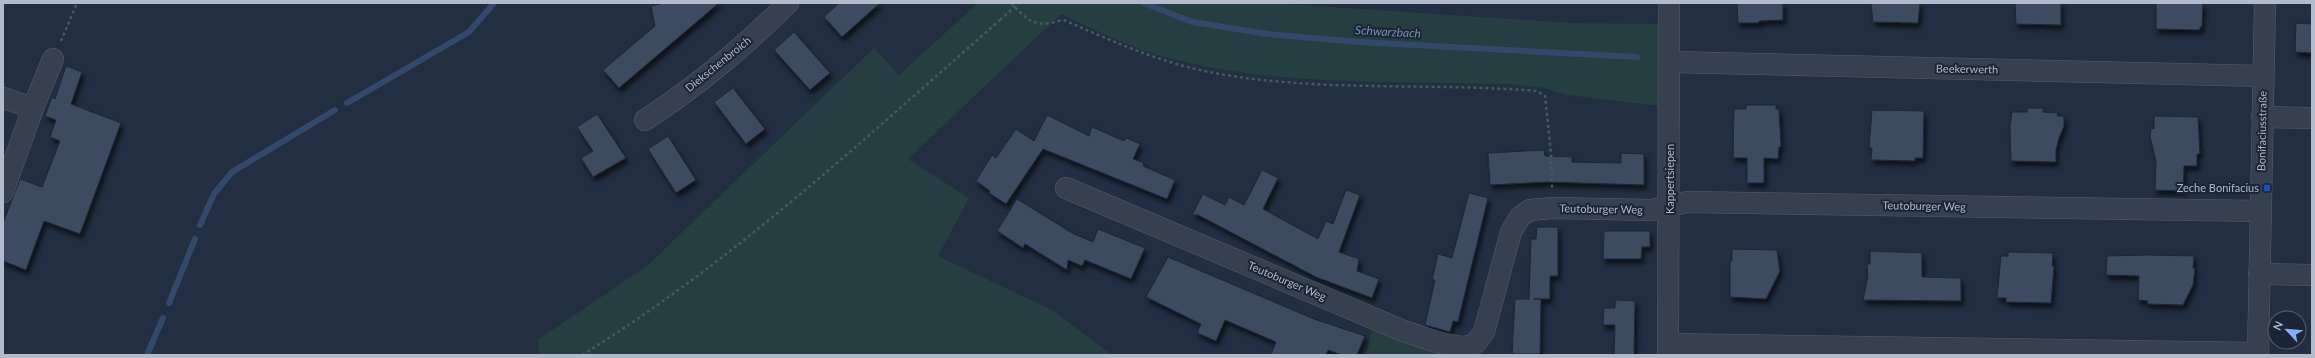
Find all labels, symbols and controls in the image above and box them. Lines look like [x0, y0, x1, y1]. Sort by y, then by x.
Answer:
water label: Schwarzbach [1355, 22, 1421, 41]
street label: Diekschenbroich [682, 33, 753, 94]
street label: Beekerwerth [1936, 61, 1998, 76]
street label: Bonifaciusstraße [2254, 90, 2269, 171]
street label: Kappertsiepen [1663, 144, 1676, 214]
place label: Zeche Bonifacius [2177, 181, 2259, 194]
marker: Zeche Bonifacius [2262, 183, 2272, 193]
street label: Teutoburger Weg [1882, 198, 1966, 213]
street label: Teutoburger Weg [1559, 201, 1643, 216]
street label: Teutoburger Weg [1246, 258, 1328, 303]
north arrow [2267, 310, 2307, 350]
text: N [2270, 319, 2285, 332]

